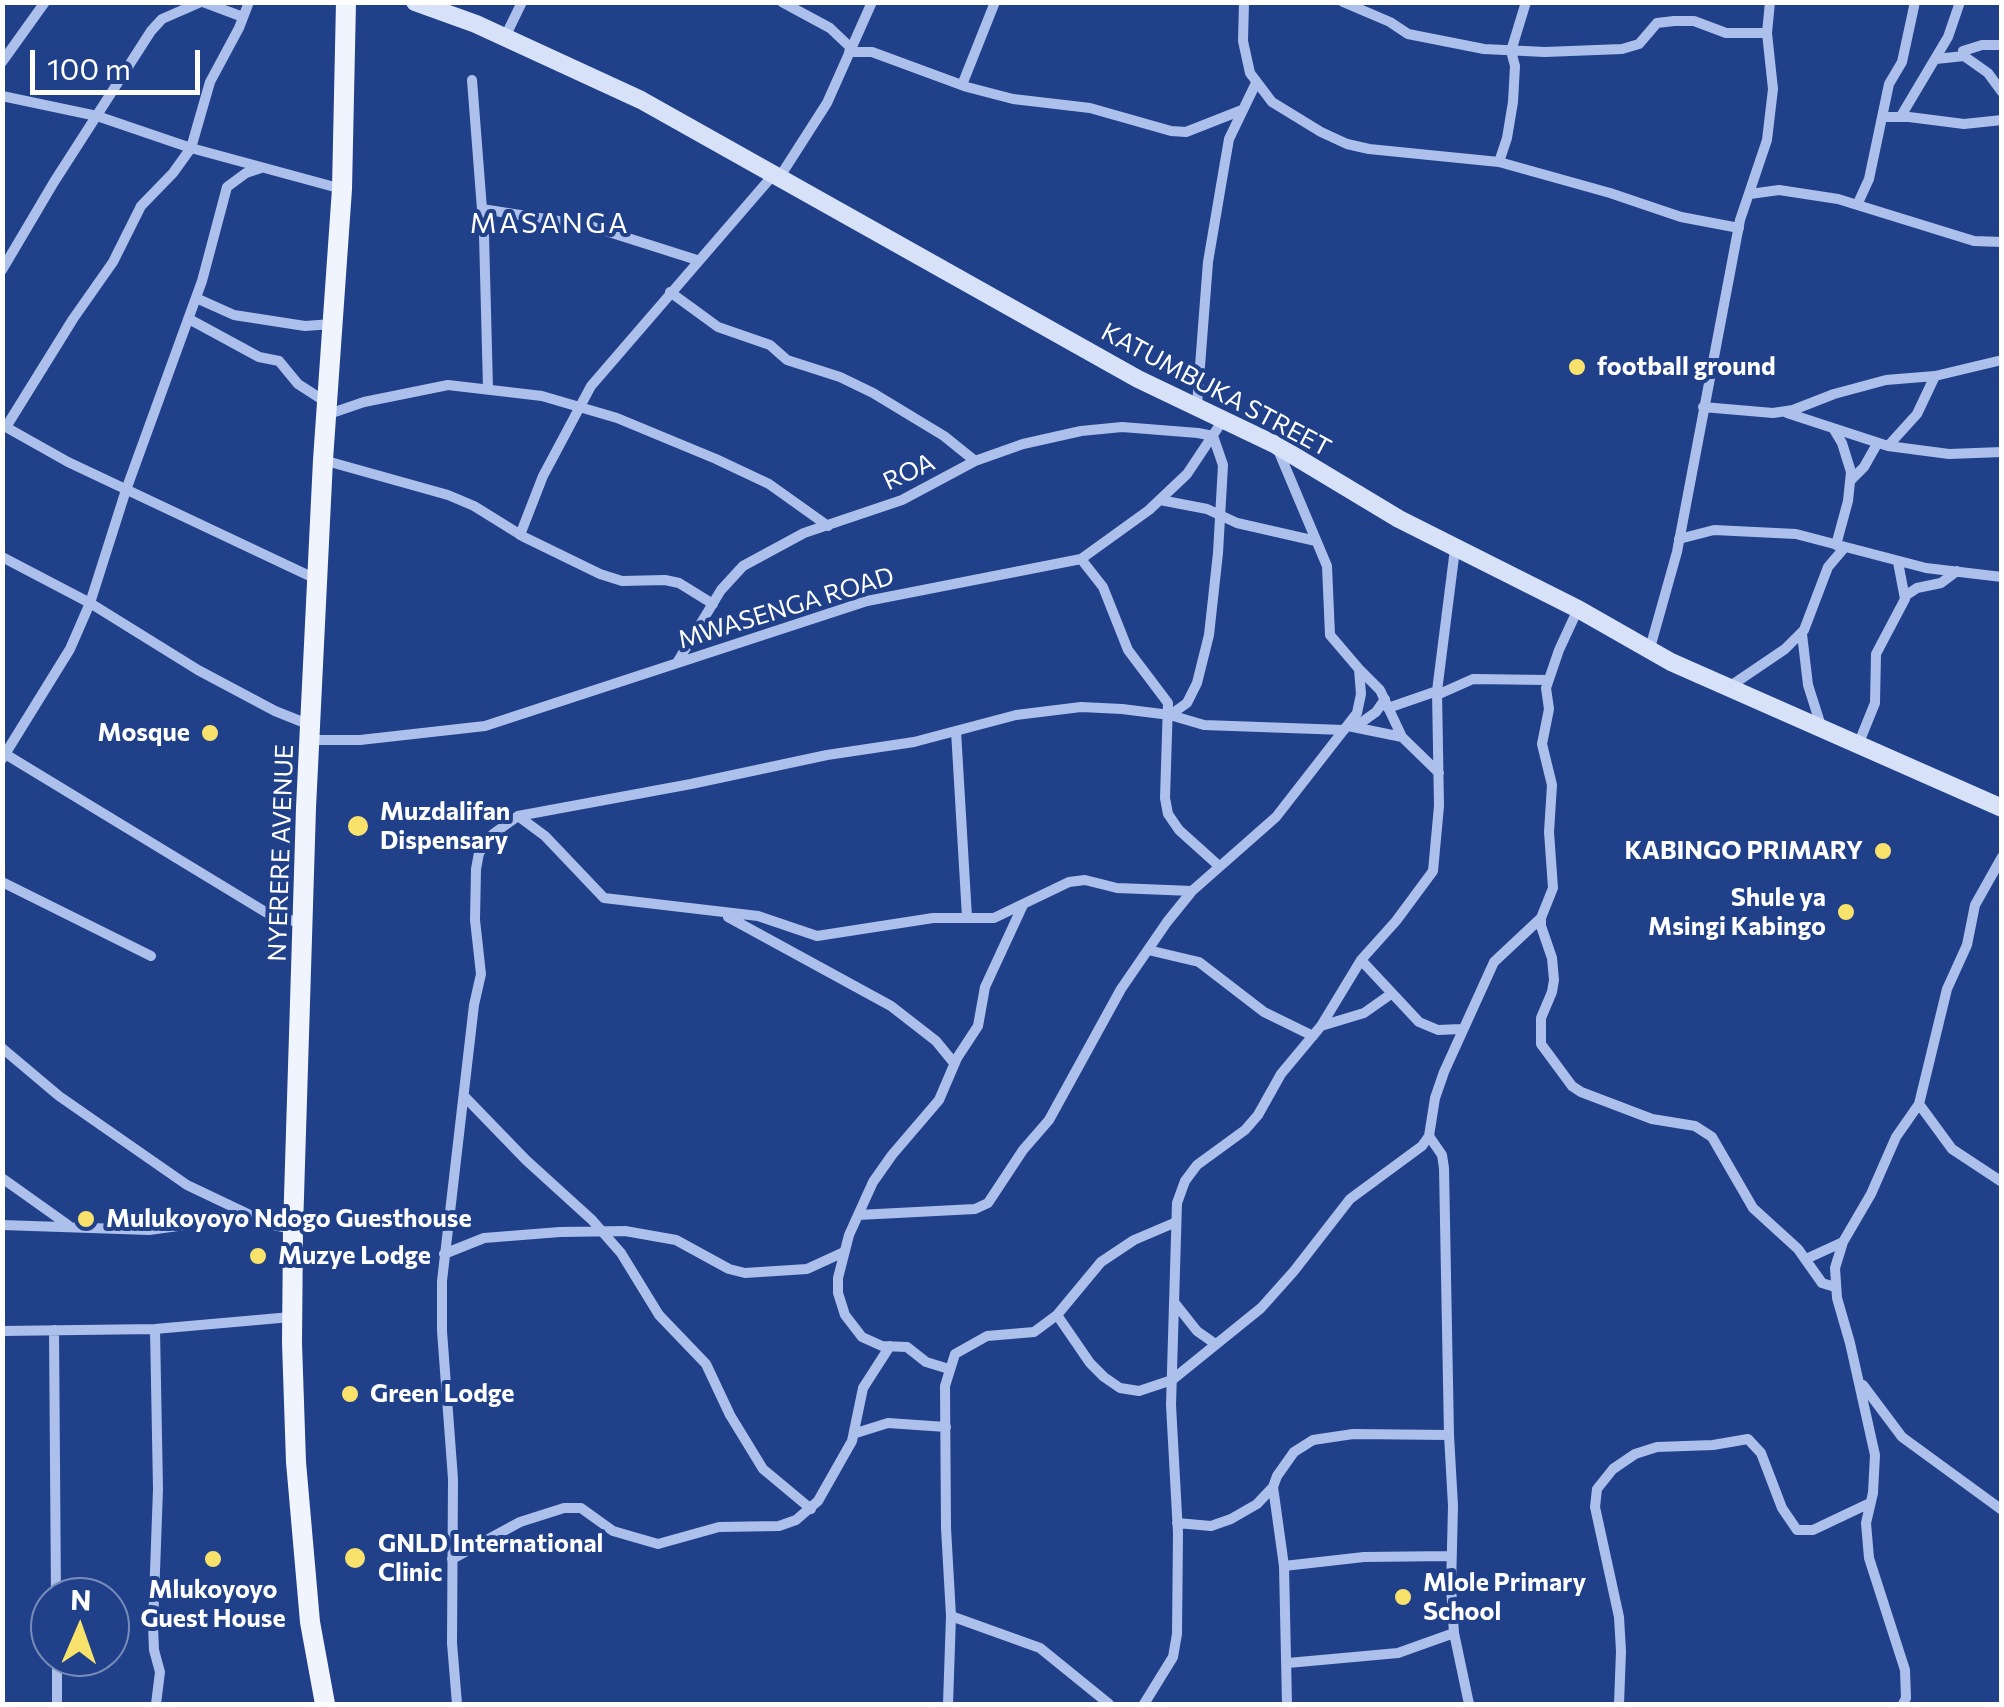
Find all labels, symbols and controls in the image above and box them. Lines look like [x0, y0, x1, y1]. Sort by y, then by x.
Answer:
scale bar [35, 30, 205, 92]
text: 100 m [47, 49, 131, 86]
district label: MASANGA [470, 207, 630, 241]
street label: KATUMBUKA STREET [1096, 317, 1336, 463]
place label: football ground [1597, 352, 1776, 382]
marker: football ground [1566, 356, 1588, 378]
street label: ROA [879, 447, 939, 497]
street label: MWASENGA ROAD [674, 561, 898, 655]
place label: Mosque [98, 718, 190, 748]
marker: Mosque [199, 722, 221, 744]
street label: NYERERE AVENUE [262, 744, 300, 962]
place label: Muzdalifan Dispensary [380, 797, 510, 856]
marker: Muzdalifan Dispensary [345, 813, 371, 839]
place label: KABINGO PRIMARY [1625, 836, 1863, 866]
marker: KABINGO PRIMARY [1872, 840, 1894, 862]
place label: Shule ya Msingi Kabingo [1648, 883, 1826, 942]
marker: Shule ya Msingi Kabingo [1835, 901, 1857, 923]
place label: Mulukoyoyo Ndogo Guesthouse [106, 1204, 472, 1234]
marker: Mulukoyoyo Ndogo Guesthouse [75, 1208, 97, 1230]
place label: Muzye Lodge [278, 1241, 431, 1271]
marker: Muzye Lodge [247, 1245, 269, 1267]
place label: Green Lodge [370, 1379, 514, 1409]
marker: Green Lodge [339, 1383, 361, 1405]
place label: GNLD International Clinic [378, 1529, 603, 1588]
marker: GNLD International Clinic [342, 1545, 368, 1571]
marker: Mlukoyoyo Guest House [202, 1548, 224, 1570]
place label: Mlole Primary School [1423, 1568, 1586, 1627]
place label: Mlukoyoyo Guest House [140, 1575, 286, 1634]
north arrow [30, 1577, 130, 1677]
text: N [70, 1582, 92, 1616]
marker: Mlole Primary School [1392, 1586, 1414, 1608]

